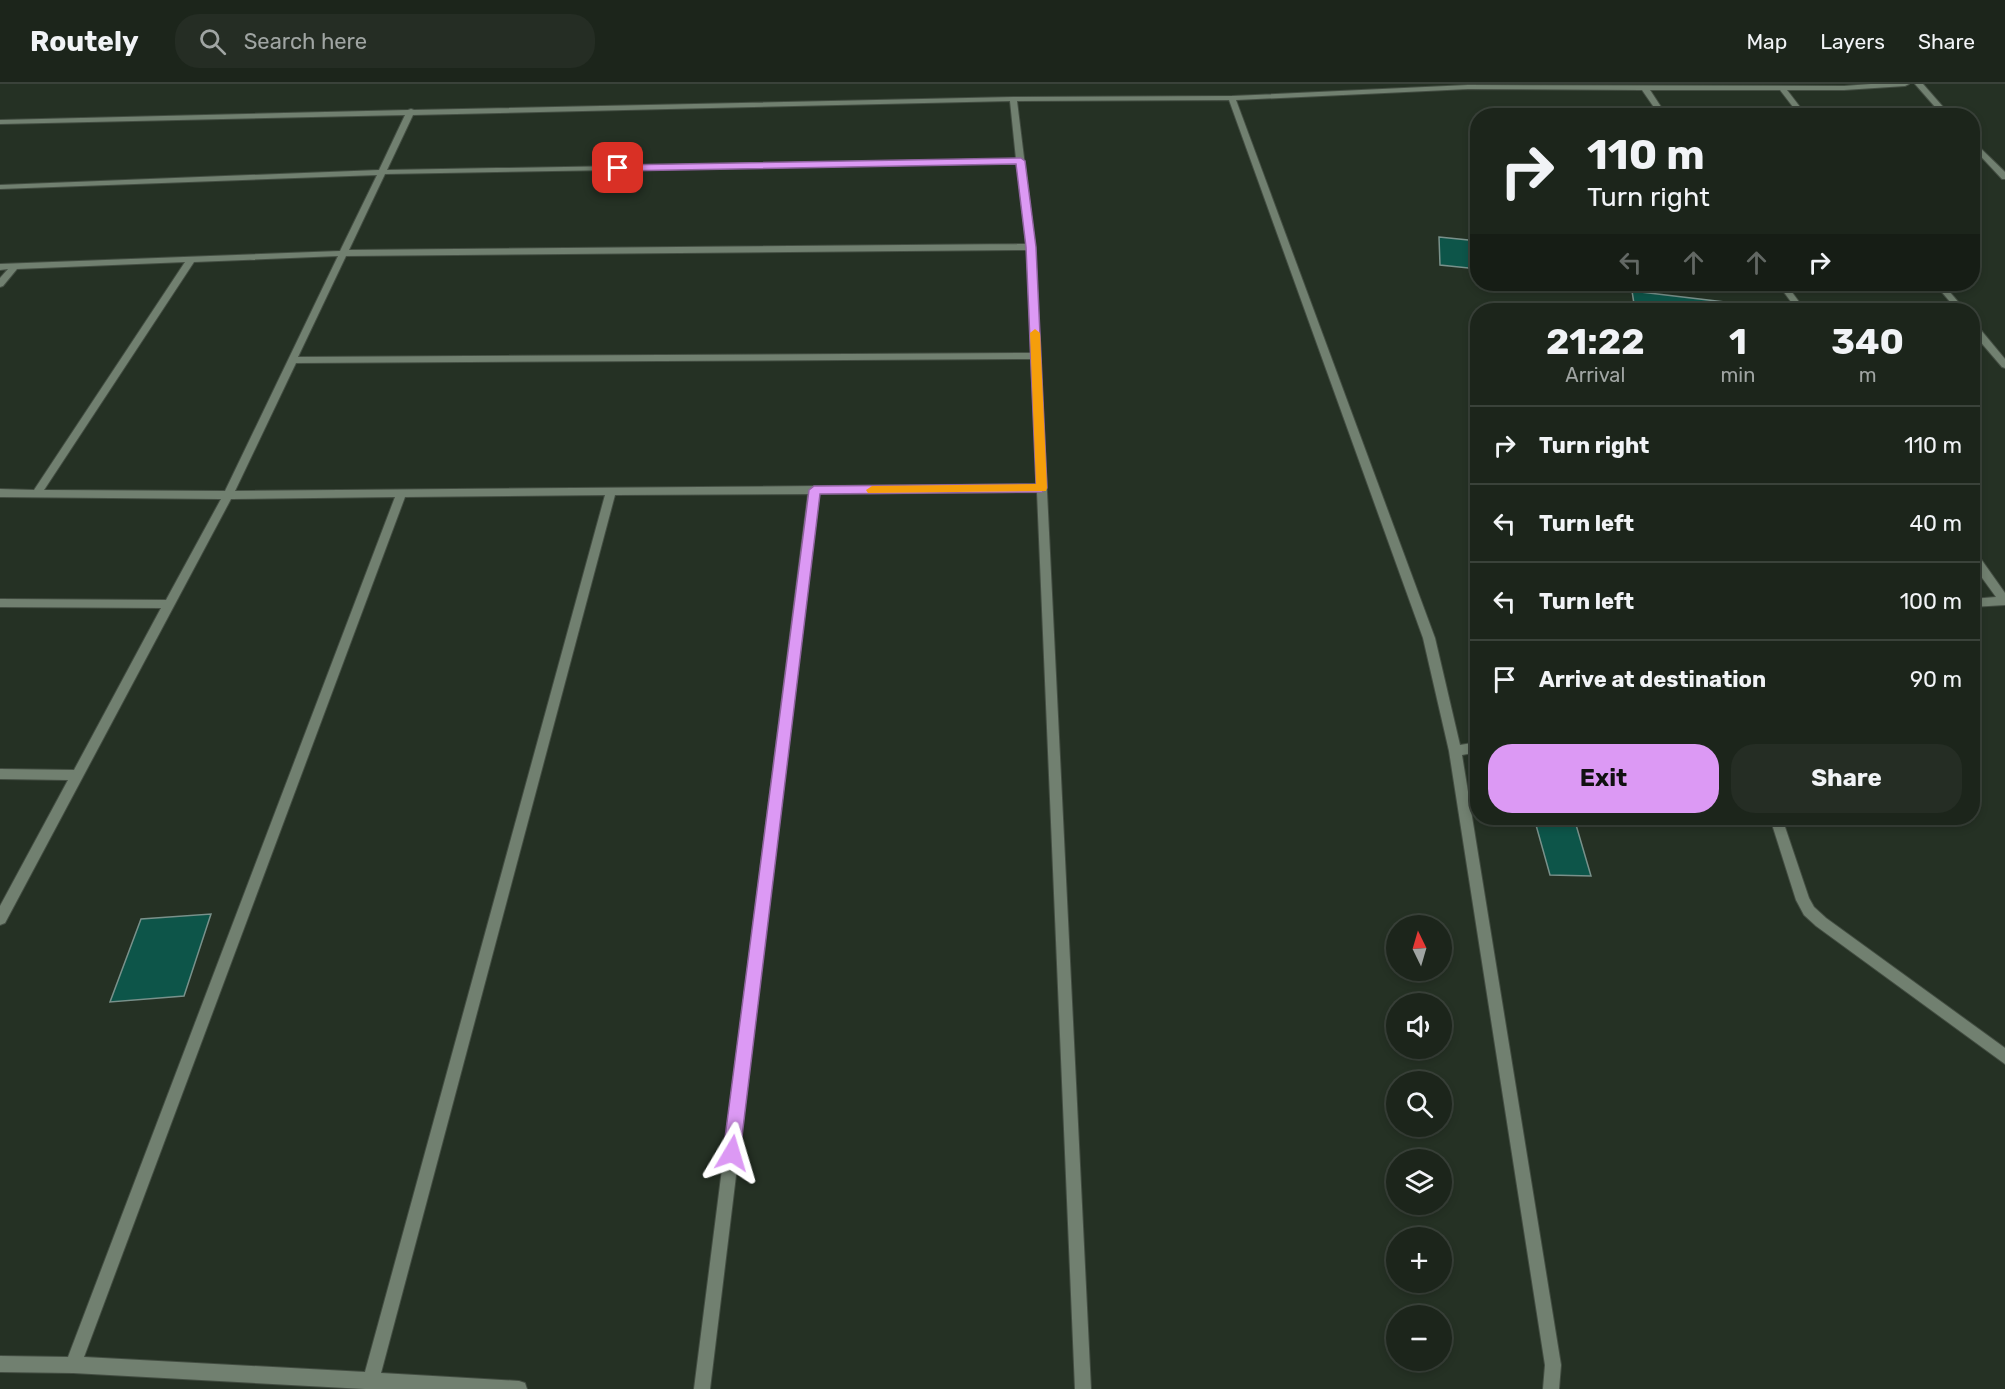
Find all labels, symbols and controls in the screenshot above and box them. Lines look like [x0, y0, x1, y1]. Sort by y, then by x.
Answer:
search box [175, 14, 595, 68]
text: Routely [30, 25, 139, 58]
icon: search [196, 25, 229, 58]
text: Search here [244, 28, 367, 55]
text: Map [1746, 29, 1787, 54]
text: Layers [1820, 29, 1885, 54]
text: Share [1918, 29, 1975, 54]
text: 110 m [1587, 130, 1705, 180]
icon: right [1488, 132, 1566, 210]
pin [592, 142, 643, 193]
icon: arrive [601, 151, 634, 184]
text: Turn right [1587, 181, 1710, 213]
icon: left [1614, 246, 1647, 279]
icon: ahead [1677, 246, 1710, 279]
icon: ahead [1740, 246, 1773, 279]
icon: right [1803, 246, 1836, 279]
text: 21:22 [1546, 320, 1645, 363]
text: 1 [1729, 320, 1747, 363]
text: 340 [1831, 320, 1904, 363]
text: Arrival [1565, 363, 1625, 387]
text: min [1721, 363, 1755, 387]
text: m [1859, 363, 1877, 387]
icon: right [1488, 429, 1521, 462]
text: Turn right [1539, 432, 1649, 459]
text: 110 m [1904, 432, 1962, 459]
icon: left [1488, 507, 1521, 540]
text: Turn left [1539, 510, 1634, 537]
text: 40 m [1909, 510, 1962, 537]
icon: left [1488, 585, 1521, 618]
text: Turn left [1539, 588, 1634, 615]
text: 100 m [1900, 588, 1962, 615]
icon: arrive [1488, 663, 1521, 696]
text: Arrive at destination [1539, 666, 1766, 693]
text: 90 m [1910, 666, 1962, 693]
button: Exit [1488, 744, 1719, 813]
button: Share [1731, 744, 1962, 813]
north arrow [1386, 915, 1452, 981]
map controls [1386, 915, 1452, 1371]
button: sound [1386, 993, 1452, 1059]
button: search [1386, 1071, 1452, 1137]
position arrow [700, 1121, 764, 1185]
button: layers [1386, 1149, 1452, 1215]
button: + [1386, 1227, 1452, 1293]
button: − [1386, 1305, 1452, 1371]

